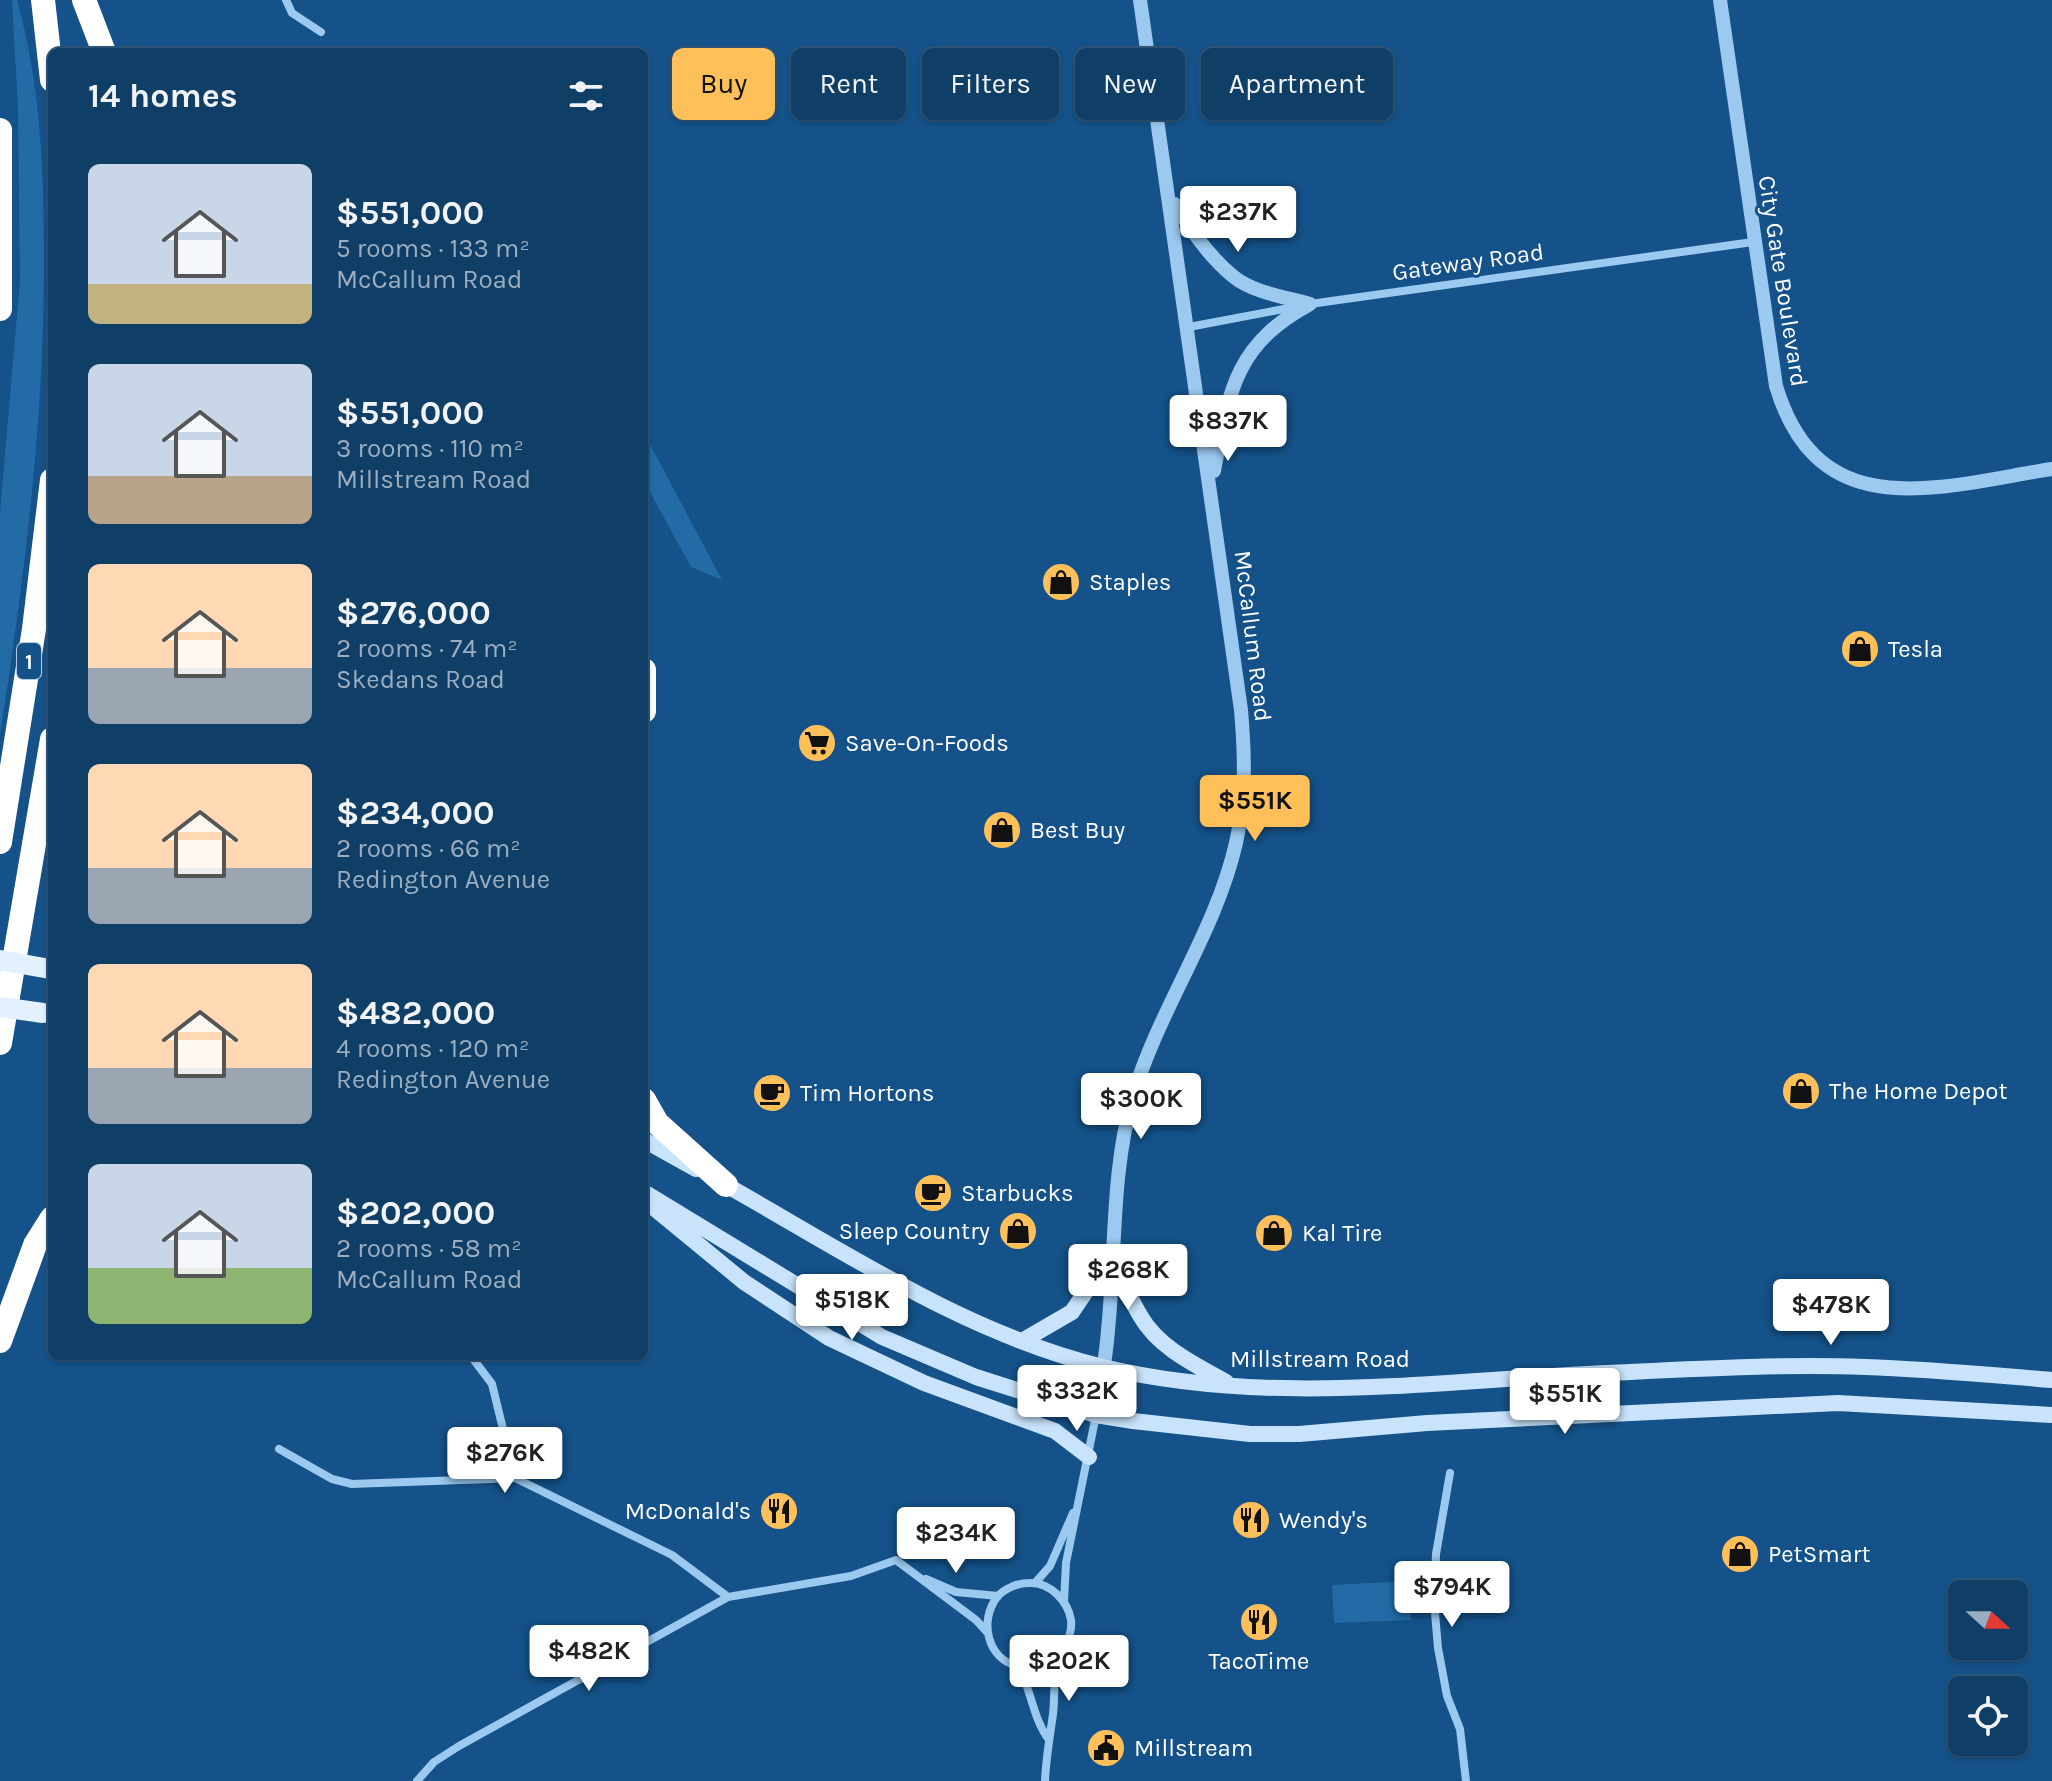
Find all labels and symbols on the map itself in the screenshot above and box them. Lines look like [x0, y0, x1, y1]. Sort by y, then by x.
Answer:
street label: City Gate Boulevard [1752, 173, 1814, 389]
pin: $237K [1182, 186, 1294, 254]
street label: Gateway Road [1390, 238, 1546, 286]
pin: $837K [1172, 395, 1284, 463]
street label: McCallum Road [1229, 549, 1277, 723]
shop icon: Staples [1040, 561, 1082, 603]
place label: Staples [1089, 568, 1171, 596]
shop icon: Tesla [1839, 628, 1881, 670]
place label: Tesla [1888, 635, 1943, 663]
road number: 1 [17, 643, 41, 679]
supermarket icon: Save-On-Foods [796, 722, 838, 764]
place label: Save-On-Foods [845, 729, 1009, 757]
pin: $551K [1199, 775, 1311, 843]
shop icon: Best Buy [981, 809, 1023, 851]
place label: Best Buy [1030, 816, 1125, 844]
shop icon: The Home Depot [1780, 1070, 1822, 1112]
cafe icon: Tim Hortons [751, 1072, 793, 1114]
pin: $300K [1085, 1073, 1197, 1141]
place label: The Home Depot [1829, 1077, 2008, 1105]
place label: Tim Hortons [800, 1079, 934, 1107]
cafe icon: Starbucks [912, 1172, 954, 1214]
place label: Starbucks [961, 1179, 1074, 1207]
shop icon: Sleep Country [997, 1210, 1039, 1252]
shop icon: Kal Tire [1253, 1212, 1295, 1254]
place label: Sleep Country [839, 1217, 990, 1245]
place label: Kal Tire [1302, 1219, 1382, 1247]
pin: $268K [1072, 1244, 1184, 1312]
pin: $518K [796, 1274, 908, 1342]
pin: $478K [1775, 1279, 1887, 1347]
street label: Millstream Road [1230, 1345, 1410, 1373]
pin: $332K [1021, 1365, 1133, 1433]
pin: $551K [1509, 1368, 1621, 1436]
pin: $276K [449, 1427, 561, 1495]
restaurant icon: McDonald's [758, 1490, 800, 1532]
place label: McDonald's [625, 1497, 751, 1525]
restaurant icon: Wendy's [1230, 1499, 1272, 1541]
place label: Wendy's [1279, 1506, 1368, 1534]
pin: $234K [900, 1507, 1012, 1575]
shop icon: PetSmart [1719, 1533, 1761, 1575]
place label: PetSmart [1768, 1540, 1871, 1568]
pin: $794K [1396, 1561, 1508, 1629]
north arrow [1948, 1580, 2028, 1660]
restaurant icon: TacoTime [1238, 1601, 1280, 1643]
pin: $482K [533, 1625, 645, 1693]
pin: $202K [1013, 1635, 1125, 1703]
place label: TacoTime [1209, 1647, 1309, 1675]
public building icon: Millstream [1085, 1727, 1127, 1769]
place label: Millstream [1134, 1734, 1253, 1762]

